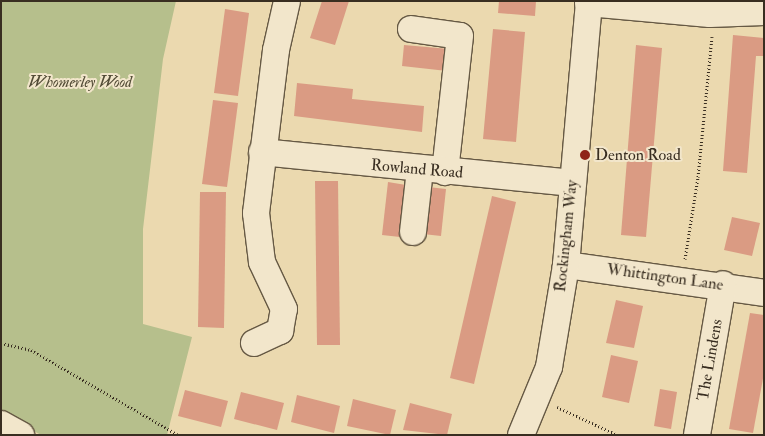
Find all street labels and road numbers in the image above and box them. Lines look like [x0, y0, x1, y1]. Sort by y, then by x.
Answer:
street label: Rowland Road [370, 155, 464, 183]
street label: Rockingham Way [551, 179, 581, 293]
street label: Whittington Lane [606, 259, 724, 295]
street label: The Lindens [693, 318, 727, 402]

